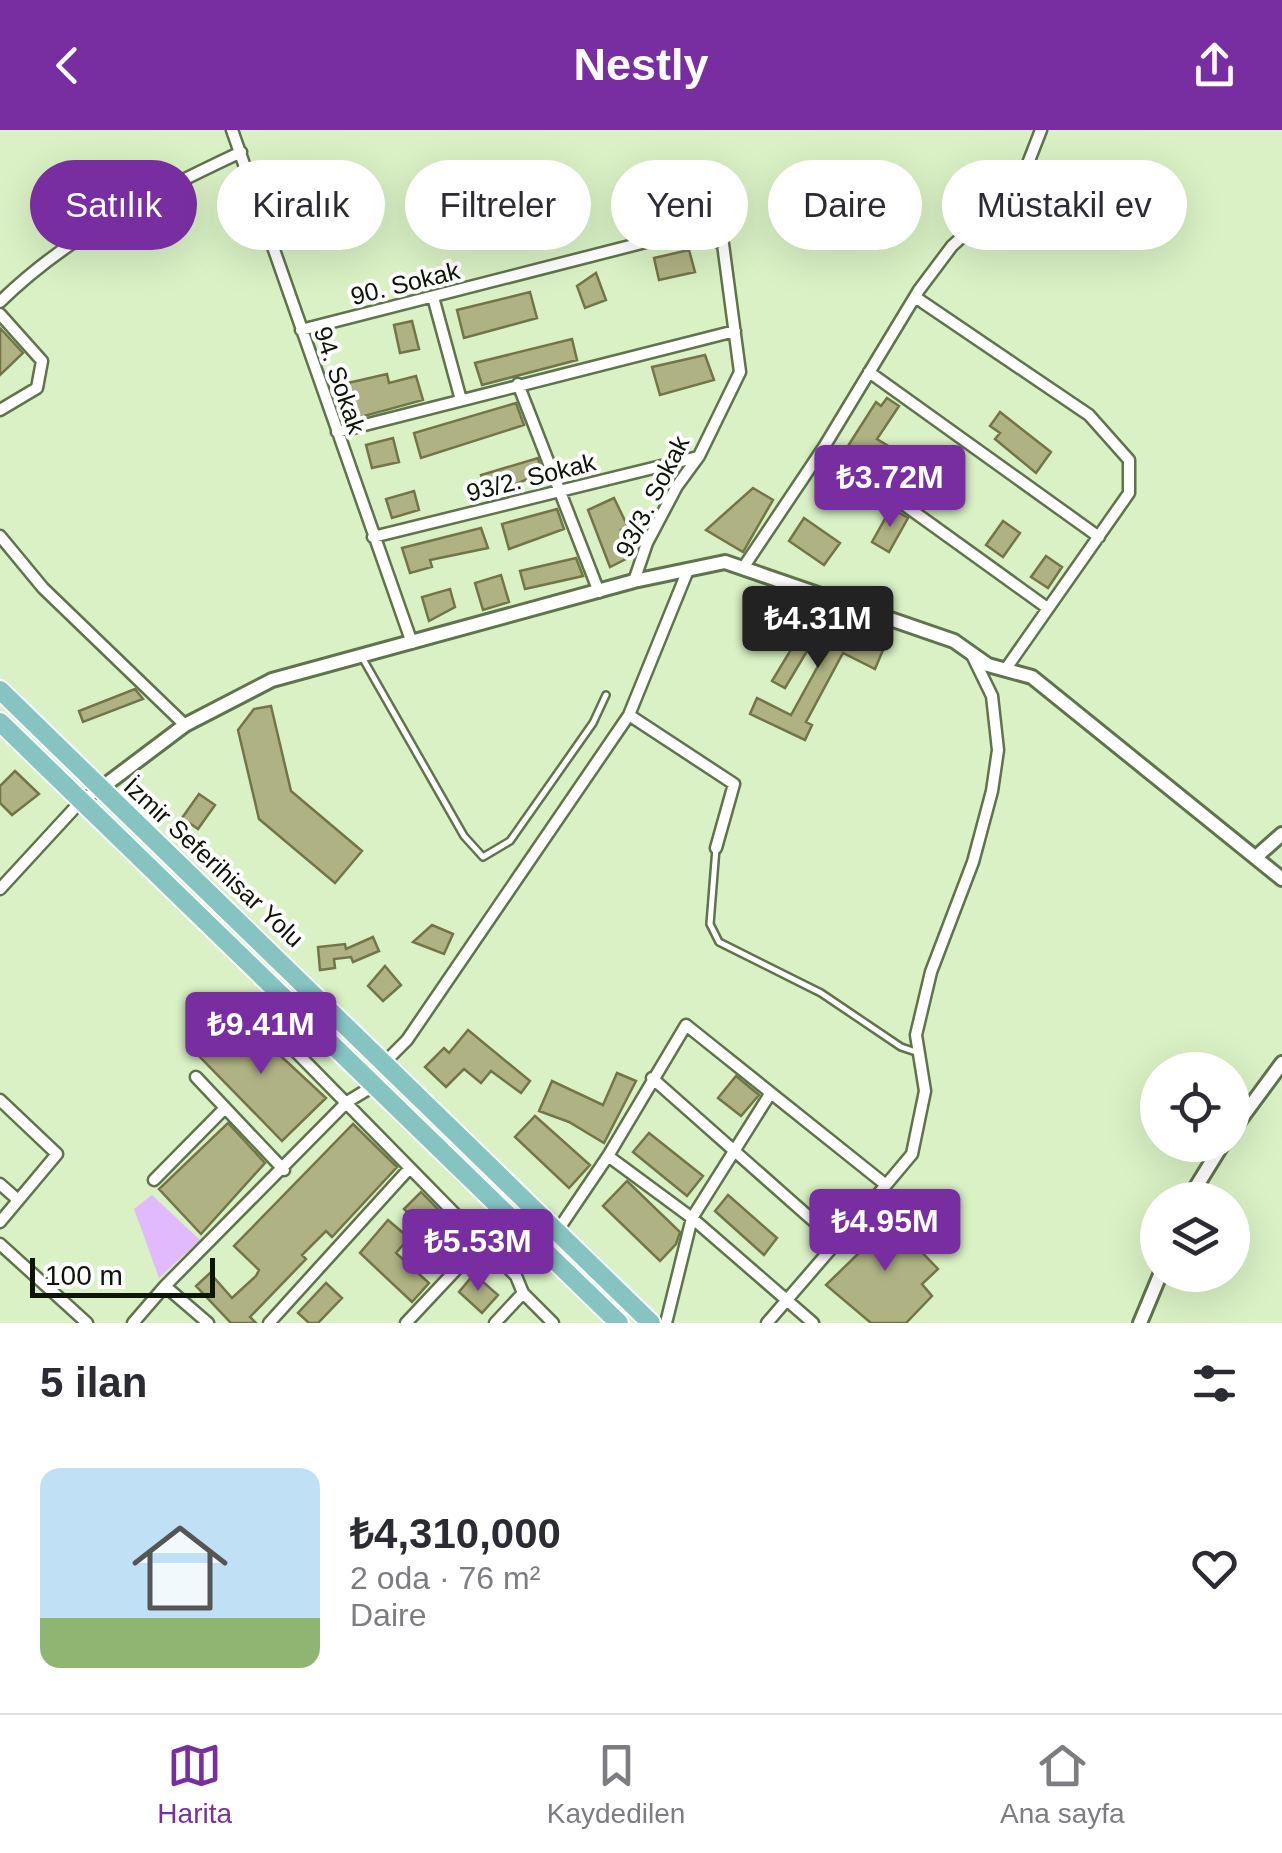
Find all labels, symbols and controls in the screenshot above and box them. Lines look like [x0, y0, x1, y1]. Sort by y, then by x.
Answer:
icon: back [40, 38, 95, 93]
icon: share [1187, 38, 1242, 93]
text: Nestly [573, 39, 709, 90]
chip: Satılık [30, 160, 197, 250]
chip: Kiralık [217, 160, 385, 250]
chip: Filtreler [405, 160, 591, 250]
chip: Yeni [611, 160, 748, 250]
chip: Daire [768, 160, 922, 250]
chip: Müstakil ev [942, 160, 1187, 250]
street label: 90. Sokak [348, 256, 463, 310]
street label: 94. Sokak [309, 323, 371, 438]
street label: 93/3. Sokak [610, 430, 695, 561]
pin: ₺3.72M [809, 445, 971, 530]
street label: 93/2. Sokak [464, 447, 599, 507]
text: ₺3.72M [836, 459, 944, 495]
pin: ₺4.31M [737, 586, 899, 671]
text: ₺4.31M [764, 600, 872, 636]
street label: İzmir Seferihisar Yolu [119, 772, 309, 952]
pin: ₺9.41M [180, 992, 342, 1077]
text: ₺9.41M [207, 1006, 315, 1042]
map controls [1140, 1052, 1250, 1292]
button: locate [1140, 1052, 1250, 1162]
button: layers [1140, 1182, 1250, 1292]
pin: ₺4.95M [804, 1189, 966, 1274]
text: ₺4.95M [831, 1203, 939, 1239]
pin: ₺5.53M [397, 1209, 559, 1294]
text: ₺5.53M [424, 1223, 532, 1259]
scale bar [30, 1253, 215, 1298]
text: 100 m [45, 1260, 123, 1291]
icon: filters [1187, 1356, 1242, 1411]
text: 5 ilan [40, 1359, 147, 1406]
icon: home [120, 1508, 240, 1628]
text: ₺4,310,000 [350, 1510, 561, 1557]
icon: heart [1187, 1541, 1242, 1596]
text: 2 oda · 76 m² [350, 1560, 540, 1596]
text: Daire [350, 1597, 426, 1633]
tab: Harita [157, 1738, 232, 1830]
tab: Kaydedilen [547, 1738, 685, 1830]
tab: Ana sayfa [1000, 1738, 1125, 1830]

